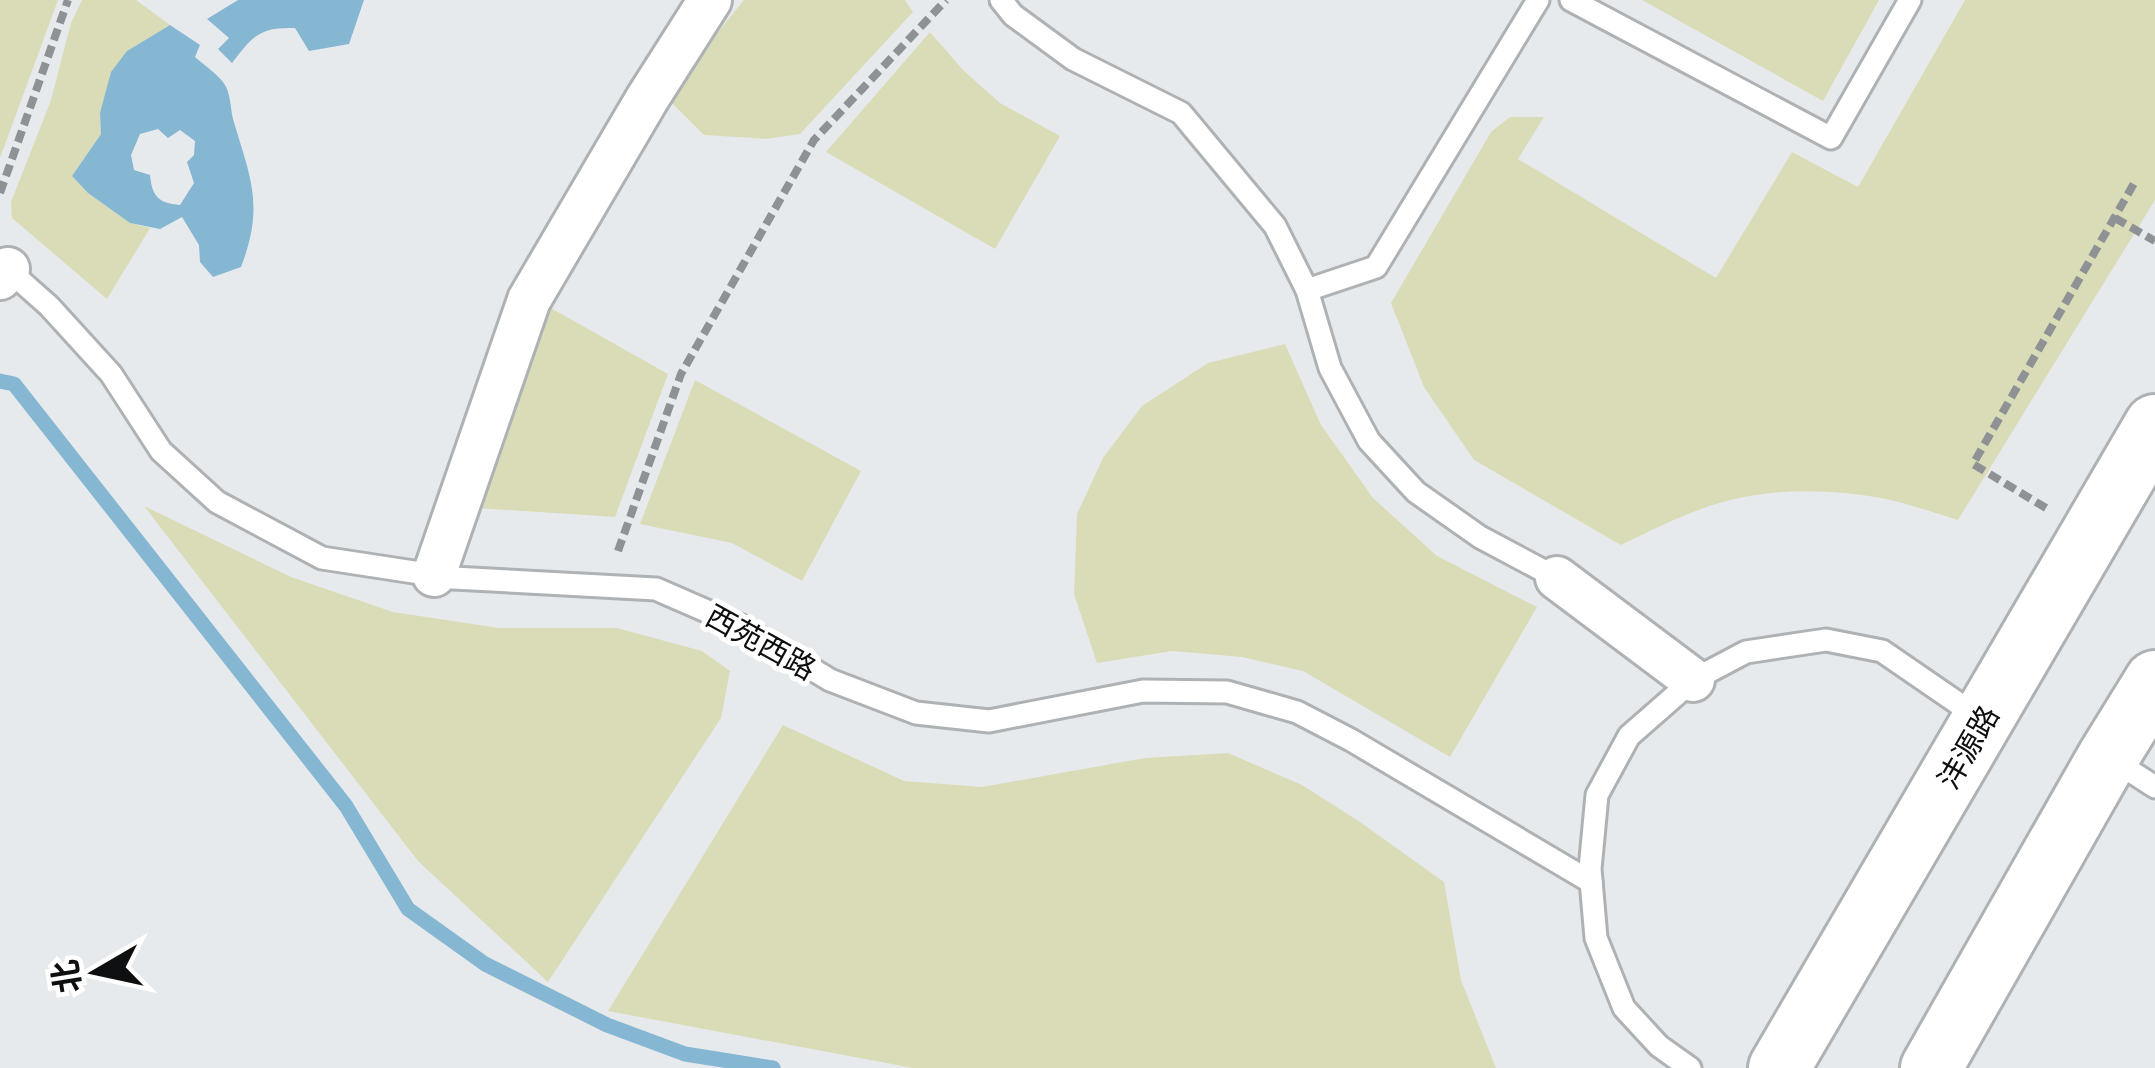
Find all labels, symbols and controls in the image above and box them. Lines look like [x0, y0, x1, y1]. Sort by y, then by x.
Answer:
street label: 西苑西路 [699, 596, 823, 688]
street label: 沣源路 [1929, 699, 2007, 795]
north arrow [36, 912, 156, 1032]
text: 北 [43, 957, 89, 996]

